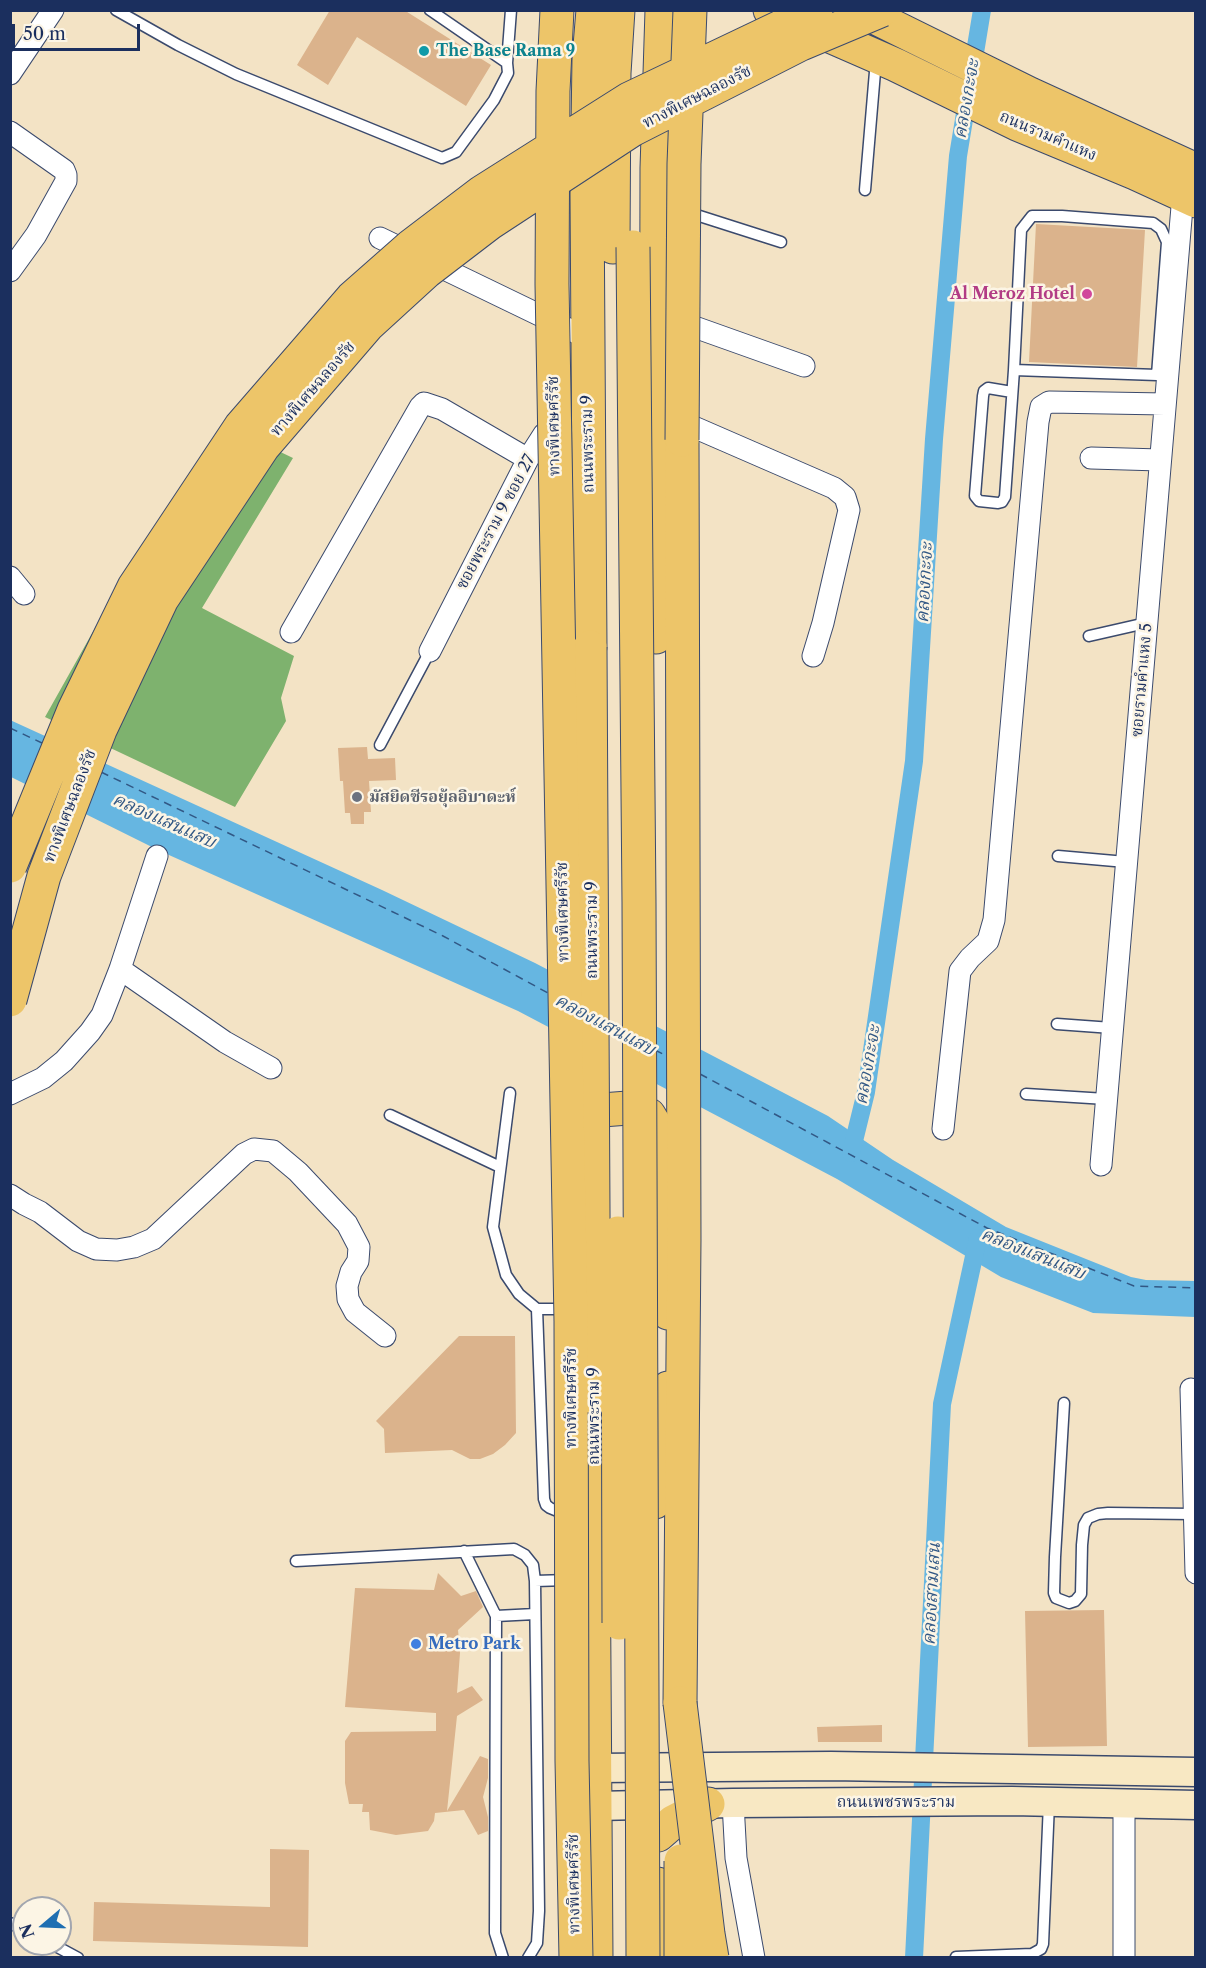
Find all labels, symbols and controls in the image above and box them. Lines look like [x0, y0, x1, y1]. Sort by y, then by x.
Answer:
scale bar [15, 12, 142, 50]
text: 50 m [23, 23, 66, 45]
place label: The Base Rama 9 [436, 41, 575, 61]
marker: The Base Rama 9 [417, 44, 431, 58]
water label: คลองกะจะ [949, 58, 985, 140]
street label: ทางพิเศษฉลองรัช [639, 61, 755, 133]
street label: ถนนรามคำแหง [997, 107, 1099, 165]
place label: Al Meroz Hotel [950, 284, 1075, 304]
marker: Al Meroz Hotel [1080, 287, 1094, 301]
street label: ทางพิเศษฉลองรัช [267, 338, 359, 440]
street label: ทางพิเศษศรีรัช [544, 376, 564, 476]
street label: ถนนพระราม 9 [578, 395, 598, 493]
street label: ซอยพระราม 9 ซอย 27 [452, 451, 540, 593]
water label: คลองกะจะ [912, 542, 938, 624]
street label: ซอยรามคำแหง 5 [1127, 622, 1157, 738]
street label: ทางพิเศษฉลองรัช [40, 747, 100, 865]
place label: มัสยิดซีรอยุ้ลอิบาดะห์ [369, 787, 516, 807]
water label: คลองแสนแสบ [109, 789, 219, 853]
marker: มัสยิดซีรอยุ้ลอิบาดะห์ [350, 790, 364, 804]
street label: ทางพิเศษศรีรัช [553, 862, 573, 962]
street label: ถนนพระราม 9 [582, 881, 602, 979]
water label: คลองแสนแสบ [551, 990, 659, 1060]
water label: คลองกะจะ [850, 1024, 886, 1106]
water label: คลองแสนแสบ [978, 1223, 1088, 1285]
street label: ทางพิเศษศรีรัช [561, 1348, 581, 1448]
street label: ถนนพระราม 9 [584, 1367, 604, 1465]
water label: คลองสามเสน [919, 1542, 945, 1646]
place label: Metro Park [428, 1634, 521, 1654]
marker: Metro Park [409, 1637, 423, 1651]
street label: ถนนเพชรพระราม [837, 1792, 955, 1812]
street label: ทางพิเศษศรีรัช [564, 1834, 584, 1934]
north arrow [12, 1896, 72, 1956]
text: N [15, 1921, 39, 1941]

